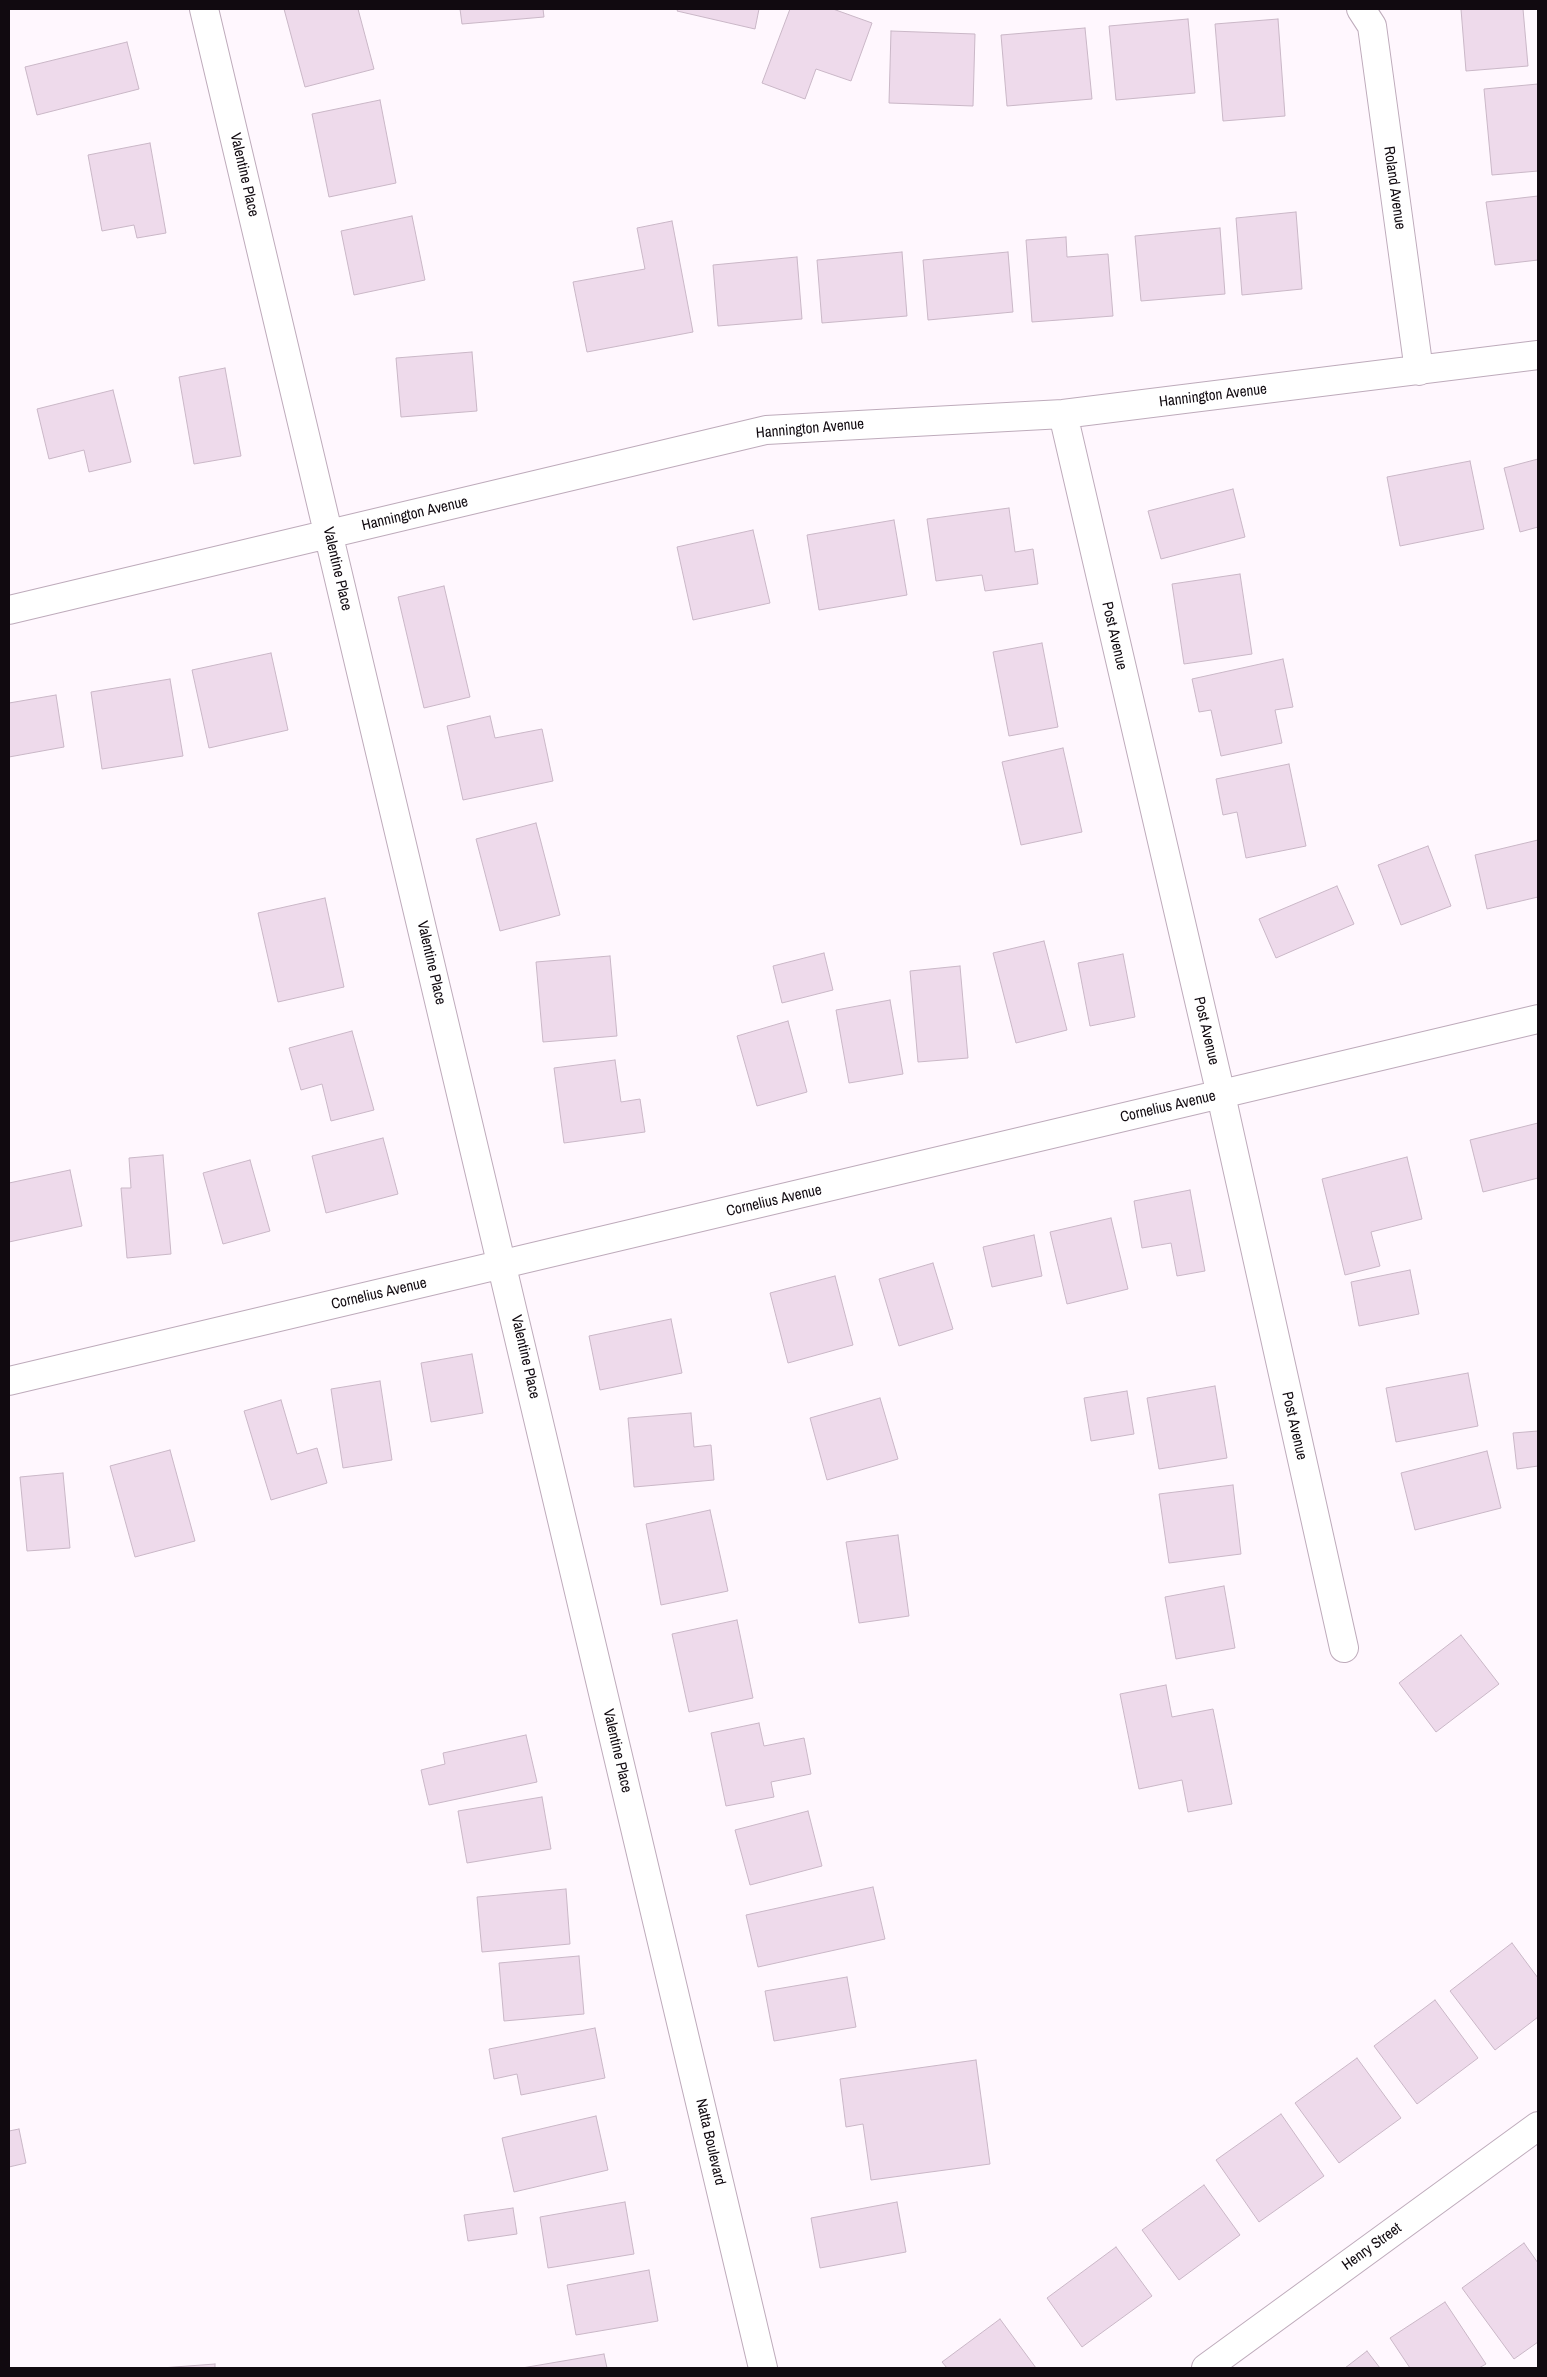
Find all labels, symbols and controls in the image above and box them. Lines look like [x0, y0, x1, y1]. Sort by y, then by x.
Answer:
street label: Valentine Place [226, 131, 262, 219]
street label: Roland Avenue [1379, 145, 1409, 231]
street label: Hannington Avenue [1158, 380, 1268, 412]
street label: Hannington Avenue [755, 415, 865, 443]
street label: Hannington Avenue [360, 493, 470, 535]
street label: Valentine Place [319, 525, 355, 613]
street label: Post Avenue [1097, 600, 1131, 672]
street label: Valentine Place [413, 919, 449, 1007]
street label: Post Avenue [1189, 995, 1223, 1067]
street label: Cornelius Avenue [1118, 1087, 1218, 1127]
street label: Cornelius Avenue [724, 1181, 824, 1221]
street label: Cornelius Avenue [329, 1274, 429, 1314]
street label: Valentine Place [507, 1313, 543, 1401]
street label: Post Avenue [1277, 1390, 1311, 1462]
street label: Valentine Place [599, 1707, 635, 1795]
street label: Natta Boulevard [691, 2097, 729, 2187]
street label: Henry Street [1339, 2219, 1405, 2275]

